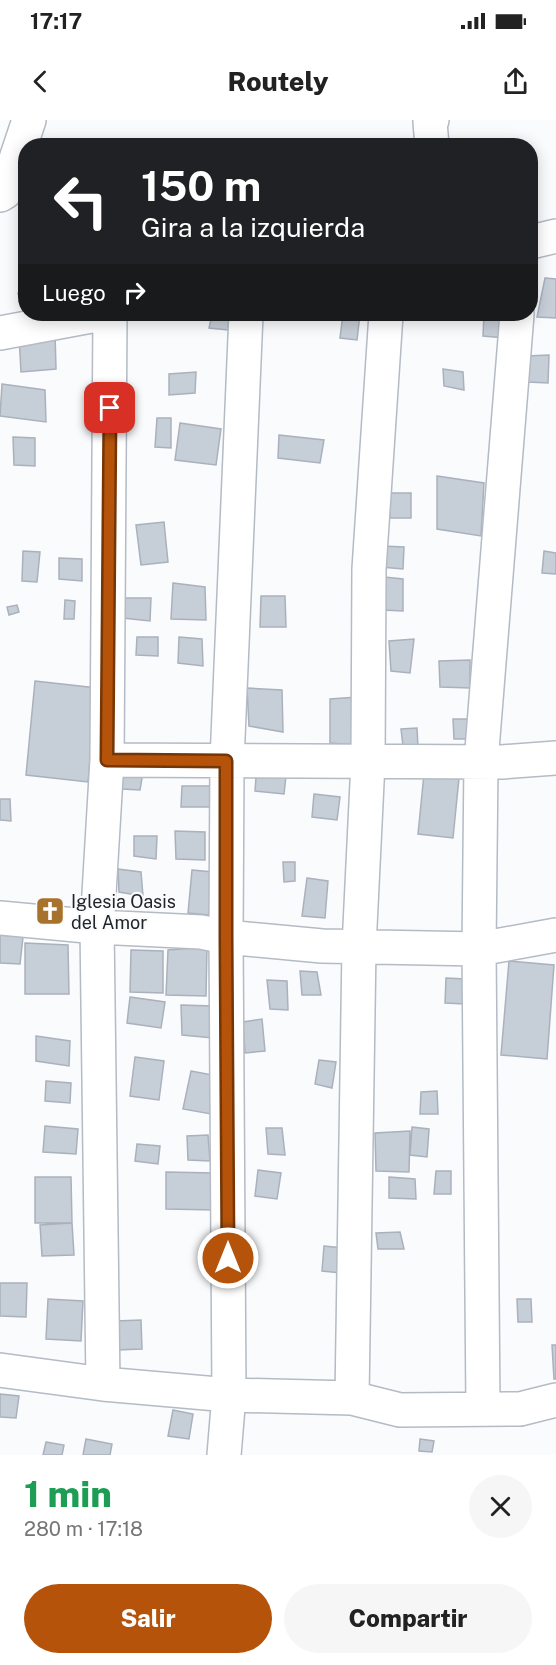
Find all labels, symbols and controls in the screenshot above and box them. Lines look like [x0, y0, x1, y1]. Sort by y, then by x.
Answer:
text: 17:17 [30, 8, 82, 34]
icon: back [24, 65, 57, 98]
text: Routely [227, 65, 329, 97]
icon: share [499, 65, 532, 98]
text: 150 m [141, 161, 261, 210]
icon: left [42, 162, 120, 240]
text: Gira a la izquierda [141, 211, 365, 243]
icon: right [118, 276, 151, 309]
text: Luego [42, 280, 106, 306]
pin [84, 382, 135, 433]
icon: arrive [93, 391, 126, 424]
place label: Iglesia Oasis del Amor [71, 891, 176, 933]
church icon: Iglesia Oasis del Amor [34, 895, 66, 927]
position arrow [196, 1226, 260, 1290]
text: 1 min [24, 1473, 112, 1515]
button: close [469, 1475, 532, 1538]
text: 280 m · 17:18 [24, 1517, 143, 1541]
button: Salir [24, 1584, 272, 1653]
button: Compartir [284, 1584, 532, 1653]

